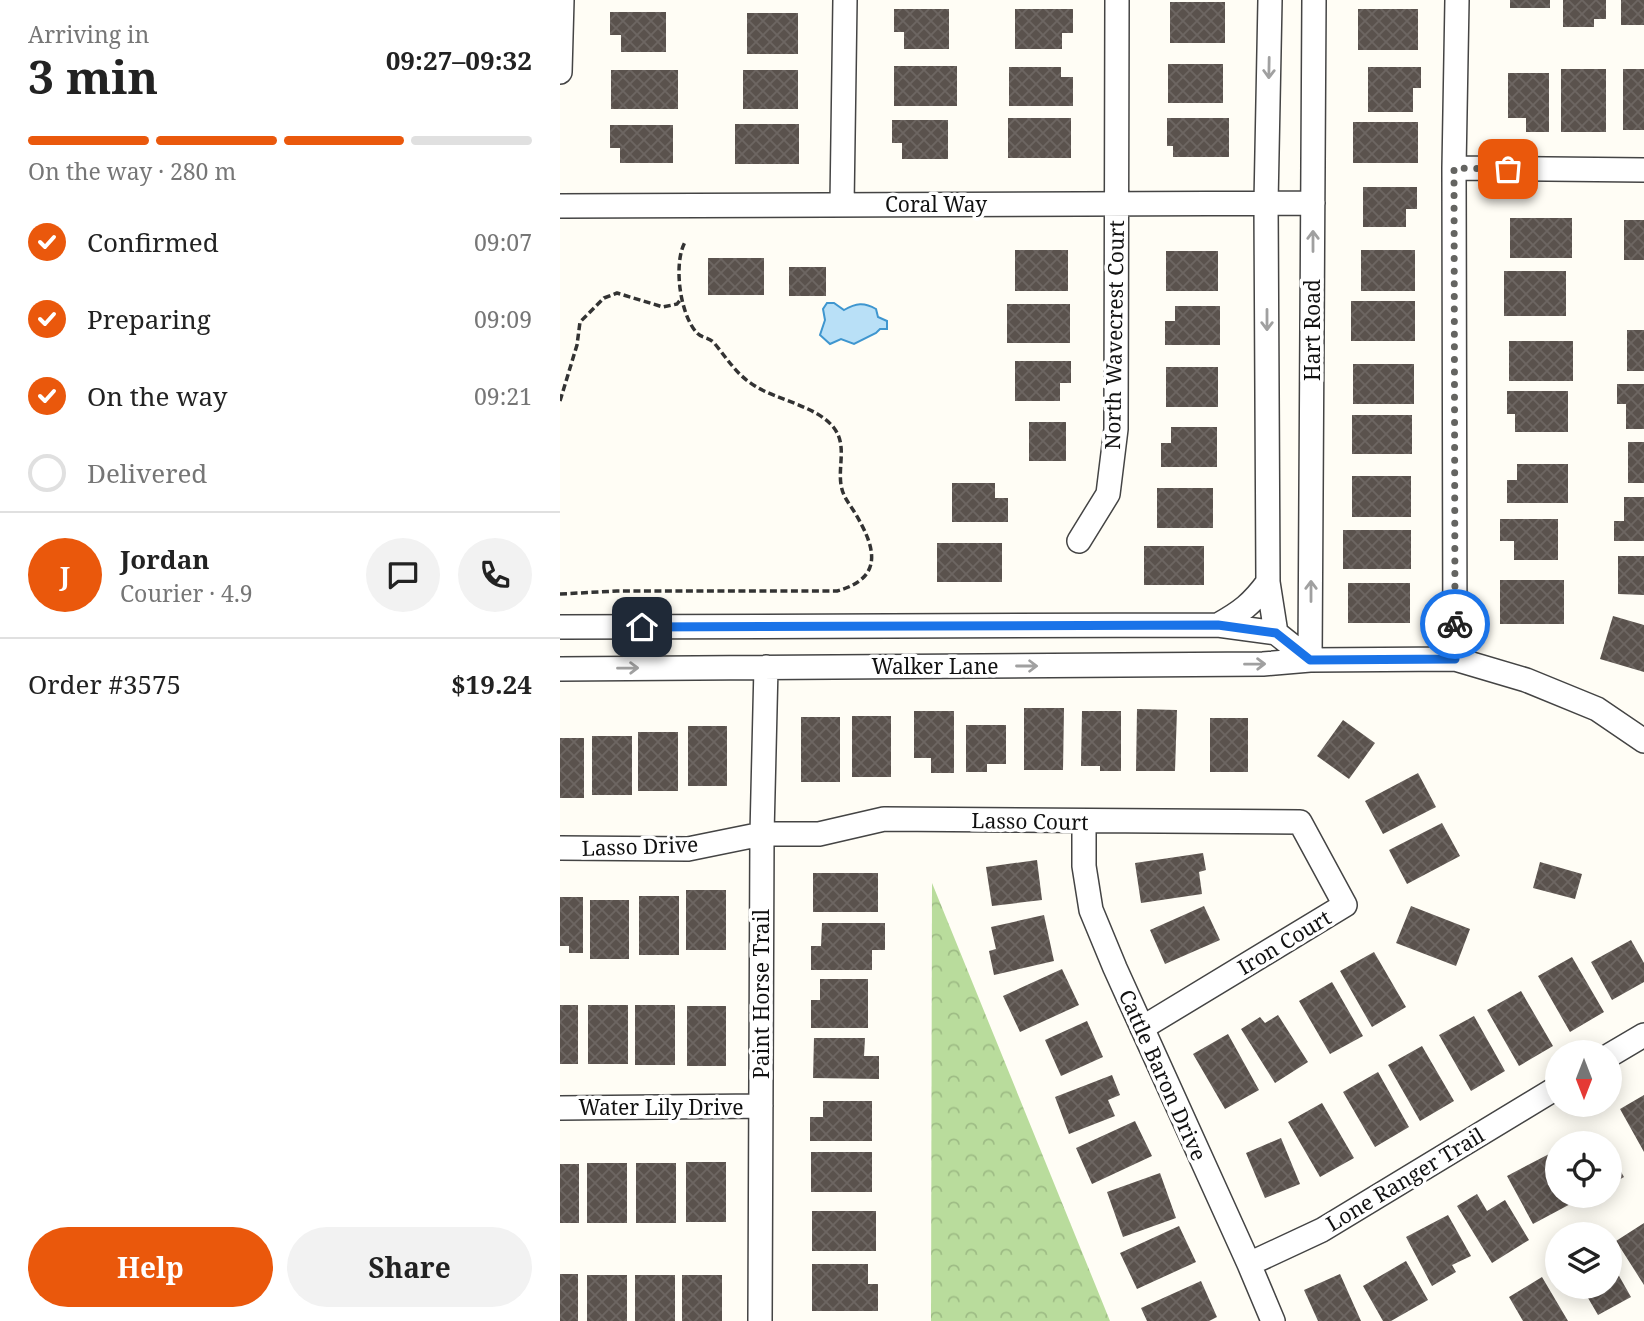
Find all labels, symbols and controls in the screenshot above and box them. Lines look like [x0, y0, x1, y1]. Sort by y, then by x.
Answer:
text: Arriving in [28, 18, 149, 50]
text: 09:27–09:32 [386, 42, 532, 78]
text: 3 min [28, 45, 158, 107]
one-way arrow [1262, 56, 1275, 79]
pin [1478, 139, 1538, 199]
icon: bag [1489, 150, 1527, 188]
text: On the way · 280 m [28, 155, 236, 187]
street label: Coral Way [885, 190, 987, 218]
street label: North Wavecrest Court [1098, 220, 1130, 450]
icon: check [28, 223, 66, 261]
text: Confirmed [87, 224, 219, 260]
text: 09:07 [474, 226, 532, 258]
one-way arrow [1306, 230, 1320, 253]
street label: Hart Road [1298, 279, 1326, 381]
icon: check [28, 300, 66, 338]
text: Preparing [87, 301, 211, 337]
text: 09:09 [474, 303, 532, 335]
one-way arrow [1260, 308, 1273, 331]
icon: check [28, 377, 66, 415]
text: On the way [87, 378, 227, 414]
text: 09:21 [474, 380, 532, 412]
text: Delivered [87, 455, 207, 491]
button: chat [366, 538, 440, 612]
button: phone [458, 538, 532, 612]
text: Jordan [120, 541, 210, 577]
text: J [60, 557, 70, 593]
text: Courier · 4.9 [120, 577, 253, 609]
one-way arrow [1304, 580, 1318, 603]
courier [1420, 589, 1490, 659]
pin [612, 597, 672, 657]
icon: bike [1436, 605, 1474, 643]
icon: home [623, 608, 661, 646]
street label: Walker Lane [872, 652, 999, 680]
one-way arrow [1243, 657, 1266, 671]
one-way arrow [1015, 659, 1038, 672]
one-way arrow [616, 661, 639, 675]
text: Order #3575 [28, 666, 181, 702]
text: $19.24 [451, 666, 532, 702]
street label: Lasso Court [971, 806, 1089, 836]
street label: Lasso Drive [581, 830, 699, 862]
street label: Iron Court [1232, 903, 1336, 981]
street label: Paint Horse Trail [747, 909, 775, 1079]
street label: Cattle Baron Drive [1113, 985, 1213, 1165]
north arrow [1545, 1040, 1622, 1116]
map controls [1545, 1040, 1622, 1299]
street label: Water Lily Drive [578, 1093, 744, 1121]
street label: Lone Ranger Trail [1321, 1120, 1490, 1237]
button: locate [1545, 1131, 1622, 1208]
button: layers [1545, 1222, 1622, 1299]
button: Help [28, 1227, 273, 1307]
button: Share [287, 1227, 532, 1307]

